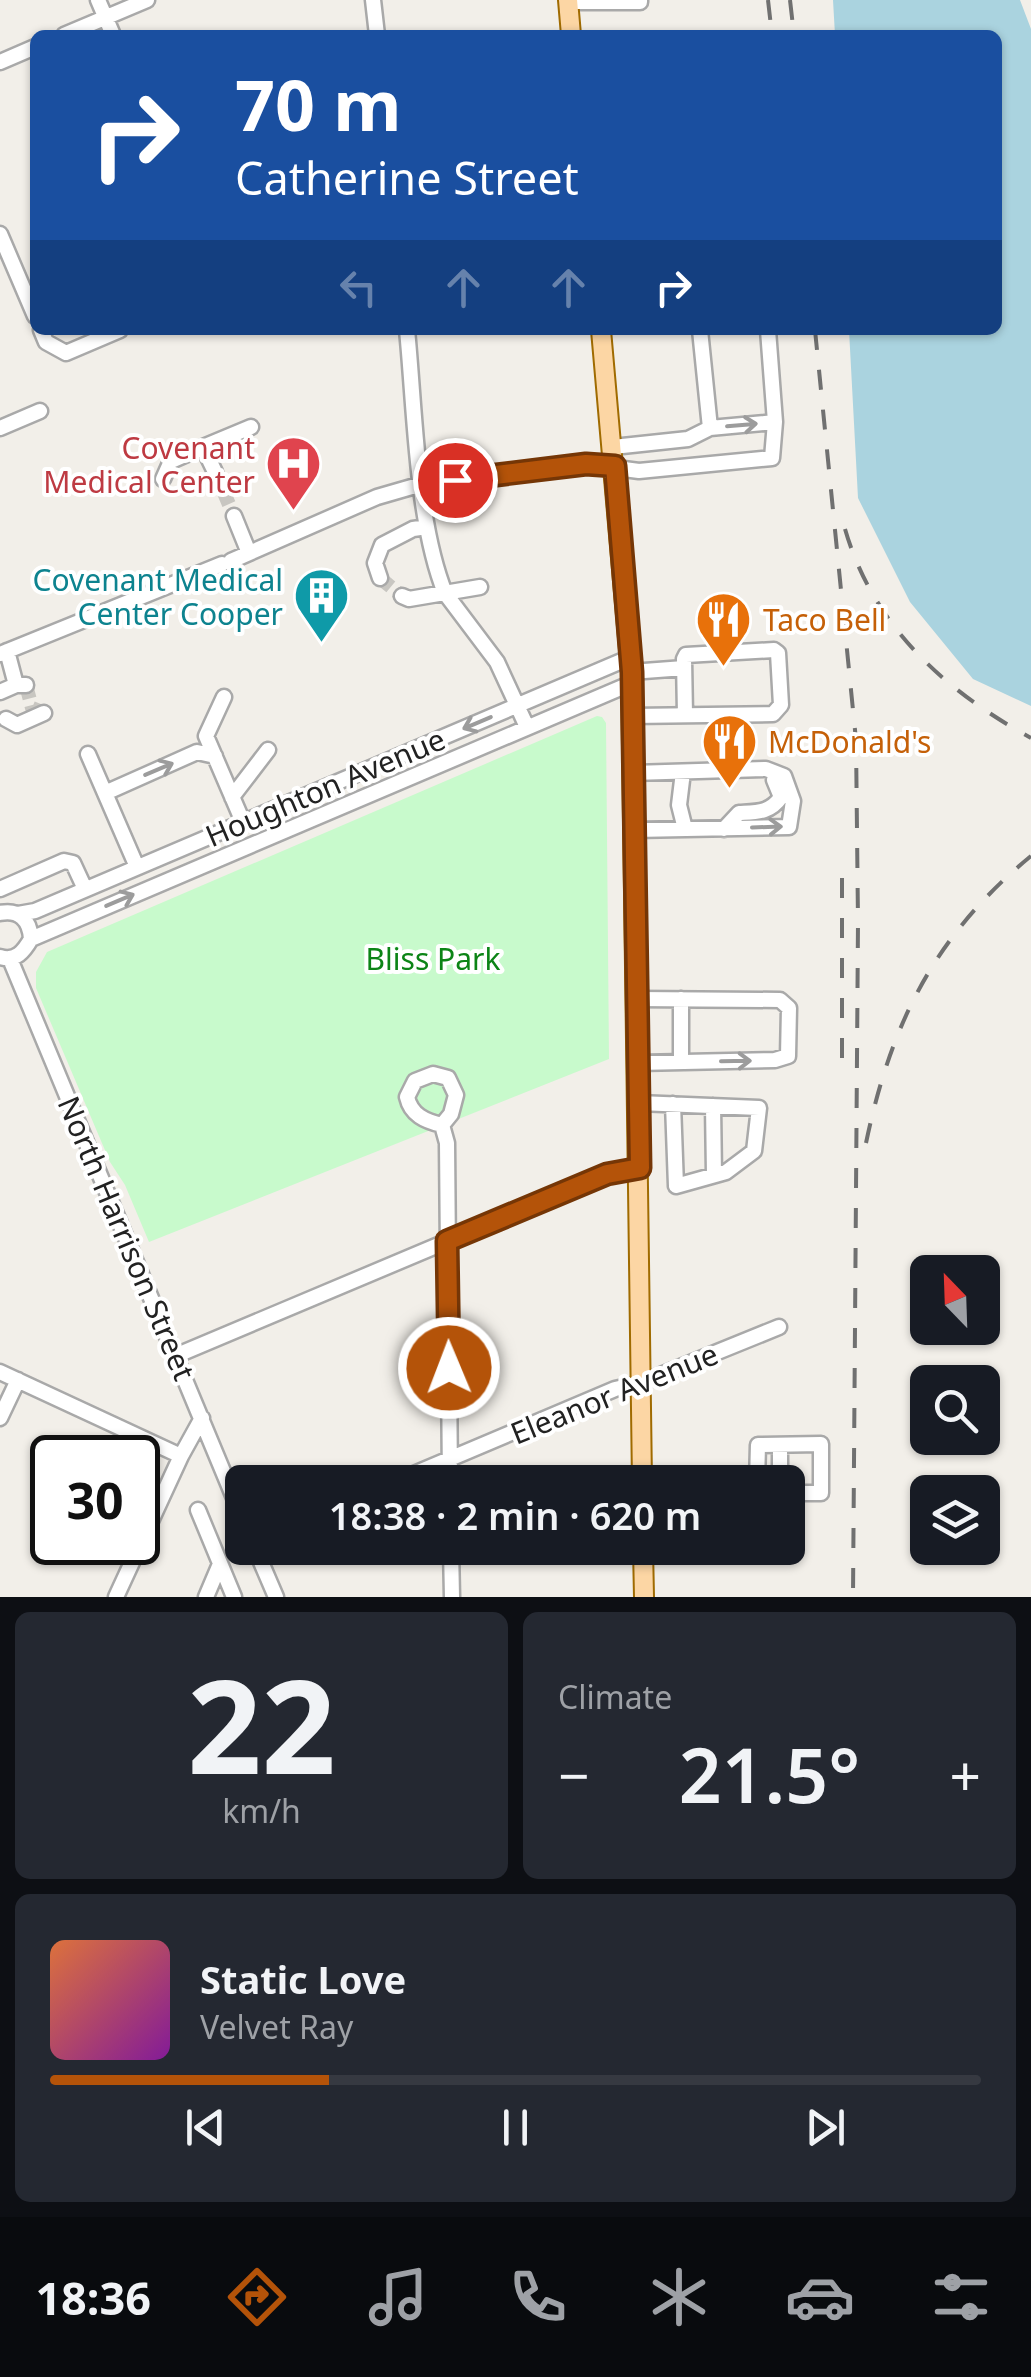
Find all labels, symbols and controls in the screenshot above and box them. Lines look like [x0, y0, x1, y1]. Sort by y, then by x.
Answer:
text: 70 m [235, 56, 402, 152]
icon: right [70, 70, 200, 200]
text: Catherine Street [235, 147, 579, 208]
icon: left [331, 260, 386, 315]
icon: ahead [436, 260, 491, 315]
icon: ahead [541, 260, 596, 315]
icon: right [646, 260, 701, 315]
one-way arrow [726, 415, 758, 434]
place label: Covenant Medical Center [43, 427, 255, 502]
hospital icon: Covenant Medical Center [264, 434, 324, 513]
pin [413, 438, 498, 523]
icon: arrive [428, 453, 483, 508]
place label: Covenant Medical Center Cooper [33, 559, 283, 634]
building icon: Covenant Medical Center Cooper [292, 566, 352, 645]
restaurant icon: Taco Bell [694, 589, 754, 668]
place label: Taco Bell [763, 599, 886, 640]
restaurant icon: McDonald's [699, 711, 759, 790]
one-way arrow [462, 715, 493, 733]
street label: Houghton Avenue [199, 718, 451, 856]
place label: McDonald's [768, 721, 931, 762]
one-way arrow [143, 759, 174, 777]
one-way arrow [750, 818, 782, 837]
one-way arrow [105, 890, 135, 908]
park label: Bliss Park [366, 938, 500, 979]
one-way arrow [719, 1052, 751, 1071]
street label: North Harrison Street [49, 1090, 205, 1386]
north arrow [910, 1255, 1000, 1345]
map controls [910, 1255, 1000, 1565]
position arrow [397, 1316, 501, 1420]
street label: Eleanor Avenue [504, 1333, 724, 1453]
button: search [910, 1365, 1000, 1455]
speed limit sign: 30 [30, 1435, 160, 1565]
button: layers [910, 1475, 1000, 1565]
text: 18:38 · 2 min · 620 m [329, 1489, 701, 1541]
text: 22 [187, 1635, 336, 1812]
text: Climate [558, 1675, 672, 1718]
text: 21.5° [679, 1723, 860, 1825]
text: − [558, 1737, 589, 1812]
text: + [950, 1737, 981, 1812]
text: km/h [222, 1789, 301, 1832]
text: Static Love [200, 1953, 406, 2005]
text: Velvet Ray [200, 2005, 353, 2048]
icon: previous [178, 2100, 233, 2155]
icon: pause [488, 2100, 543, 2155]
icon: next [798, 2100, 853, 2155]
icon: directions [222, 2262, 292, 2332]
icon: music [363, 2262, 433, 2332]
icon: phone [503, 2262, 573, 2332]
icon: climate [644, 2262, 714, 2332]
icon: car [785, 2262, 855, 2332]
icon: filters [926, 2262, 996, 2332]
text: 18:36 [35, 2267, 151, 2328]

